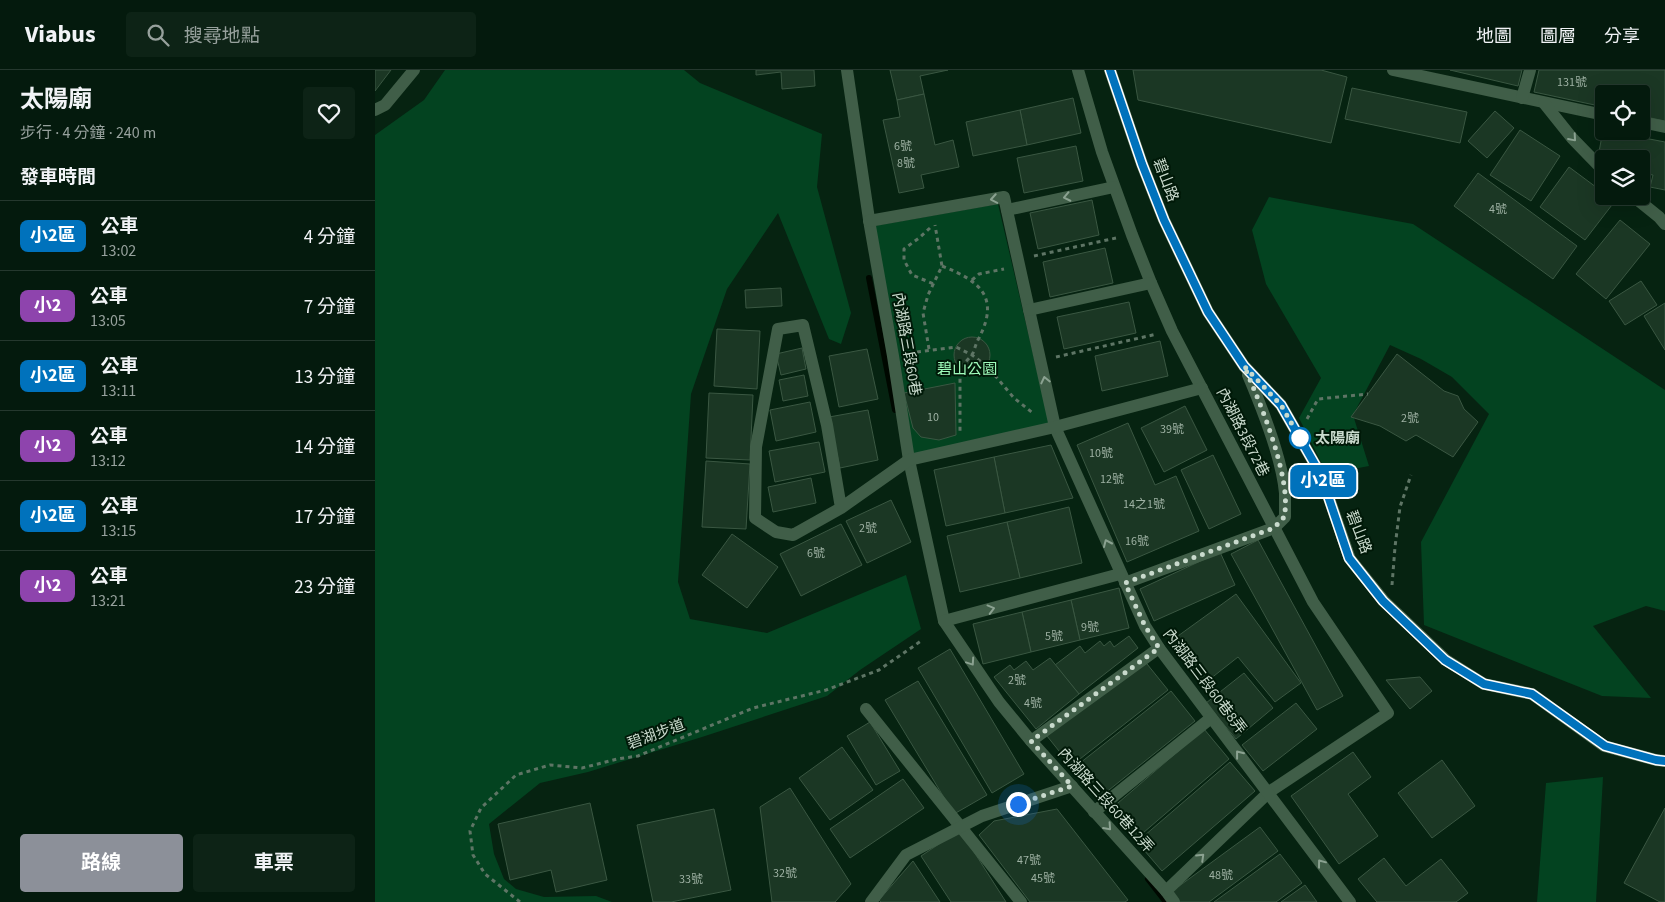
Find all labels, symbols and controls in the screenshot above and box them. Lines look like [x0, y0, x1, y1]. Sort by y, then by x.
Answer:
search box [126, 12, 476, 57]
text: Viabus [25, 17, 96, 52]
icon: search [144, 21, 172, 49]
text: 搜尋地點 [184, 23, 260, 50]
text: 地圖 [1476, 24, 1512, 49]
text: 圖層 [1540, 24, 1576, 49]
text: 分享 [1604, 24, 1640, 49]
house number: 131號 [1557, 74, 1587, 91]
text: 太陽廟 [20, 82, 92, 117]
map controls [1595, 85, 1650, 205]
button: locate [1595, 85, 1650, 140]
button: heart [303, 87, 355, 139]
text: 步行 · 4 分鐘 · 240 m [20, 122, 156, 144]
one-way arrow [1567, 133, 1576, 142]
house number: 6號 [894, 138, 912, 155]
button: layers [1595, 150, 1650, 205]
house number: 8號 [897, 155, 915, 172]
street label: 碧山路 [1148, 155, 1183, 205]
text: 發車時間 [20, 164, 96, 191]
one-way arrow [1062, 191, 1071, 202]
one-way arrow [990, 193, 998, 203]
house number: 4號 [1489, 201, 1507, 218]
text: 公車 [101, 213, 139, 240]
text: 小2區 [30, 223, 76, 248]
text: 4 分鐘 [304, 224, 355, 251]
text: 13:02 [101, 240, 136, 262]
text: 公車 [90, 283, 128, 310]
street label: 內湖路三段60巷 [887, 291, 926, 398]
text: 小2 [34, 293, 61, 318]
text: 7 分鐘 [304, 294, 355, 321]
text: 13:05 [90, 310, 126, 332]
text: 公車 [101, 353, 139, 380]
park label: 碧山公園 [937, 359, 997, 380]
text: 小2區 [30, 363, 76, 388]
text: 13 分鐘 [294, 364, 355, 391]
one-way arrow [1040, 375, 1050, 384]
text: 13:11 [101, 380, 136, 402]
street label: 內湖路3段72巷 [1211, 384, 1274, 480]
house number: 10 [927, 409, 939, 426]
house number: 2號 [1401, 410, 1419, 427]
house number: 39號 [1160, 421, 1184, 438]
text: 公車 [90, 423, 128, 450]
marker: 太陽廟 [1289, 427, 1311, 449]
place label: 太陽廟 [1315, 428, 1360, 449]
text: 小2 [34, 433, 61, 458]
text: 14 分鐘 [294, 434, 355, 461]
house number: 10號 [1089, 445, 1113, 462]
text: 13:12 [90, 450, 126, 472]
line badge: 小2區 [1294, 465, 1352, 497]
text: 小2區 [1300, 468, 1346, 493]
house number: 12號 [1100, 471, 1124, 488]
text: 公車 [101, 493, 139, 520]
house number: 14之1號 [1123, 496, 1165, 513]
text: 小2區 [30, 503, 76, 528]
text: 17 分鐘 [294, 504, 355, 531]
street label: 碧山路 [1341, 507, 1376, 557]
text: 13:15 [101, 520, 136, 542]
house number: 2號 [859, 520, 877, 537]
house number: 16號 [1125, 533, 1149, 550]
one-way arrow [1102, 539, 1113, 548]
house number: 6號 [807, 545, 825, 562]
text: 公車 [90, 563, 128, 590]
text: 小2 [34, 573, 61, 598]
text: 23 分鐘 [294, 574, 355, 601]
text: 13:21 [90, 590, 126, 612]
one-way arrow [986, 604, 994, 614]
house number: 9號 [1081, 619, 1099, 636]
street label: 內湖路三段60巷8弄 [1158, 624, 1251, 738]
house number: 5號 [1045, 628, 1063, 645]
one-way arrow [965, 656, 974, 665]
house number: 2號 [1008, 672, 1026, 689]
house number: 4號 [1024, 695, 1042, 712]
street label: 碧湖步道 [624, 714, 688, 755]
street label: 內湖路三段60巷12弄 [1053, 743, 1159, 857]
one-way arrow [1236, 750, 1245, 760]
your location [1006, 792, 1031, 817]
one-way arrow [1102, 822, 1111, 831]
button: 路線 [20, 834, 183, 892]
button: 車票 [193, 834, 355, 892]
house number: 47號 [1017, 852, 1041, 869]
one-way arrow [1196, 854, 1205, 863]
one-way arrow [1319, 860, 1327, 869]
house number: 32號 [773, 865, 797, 882]
house number: 48號 [1209, 867, 1233, 884]
house number: 45號 [1031, 870, 1055, 887]
house number: 33號 [679, 871, 703, 888]

